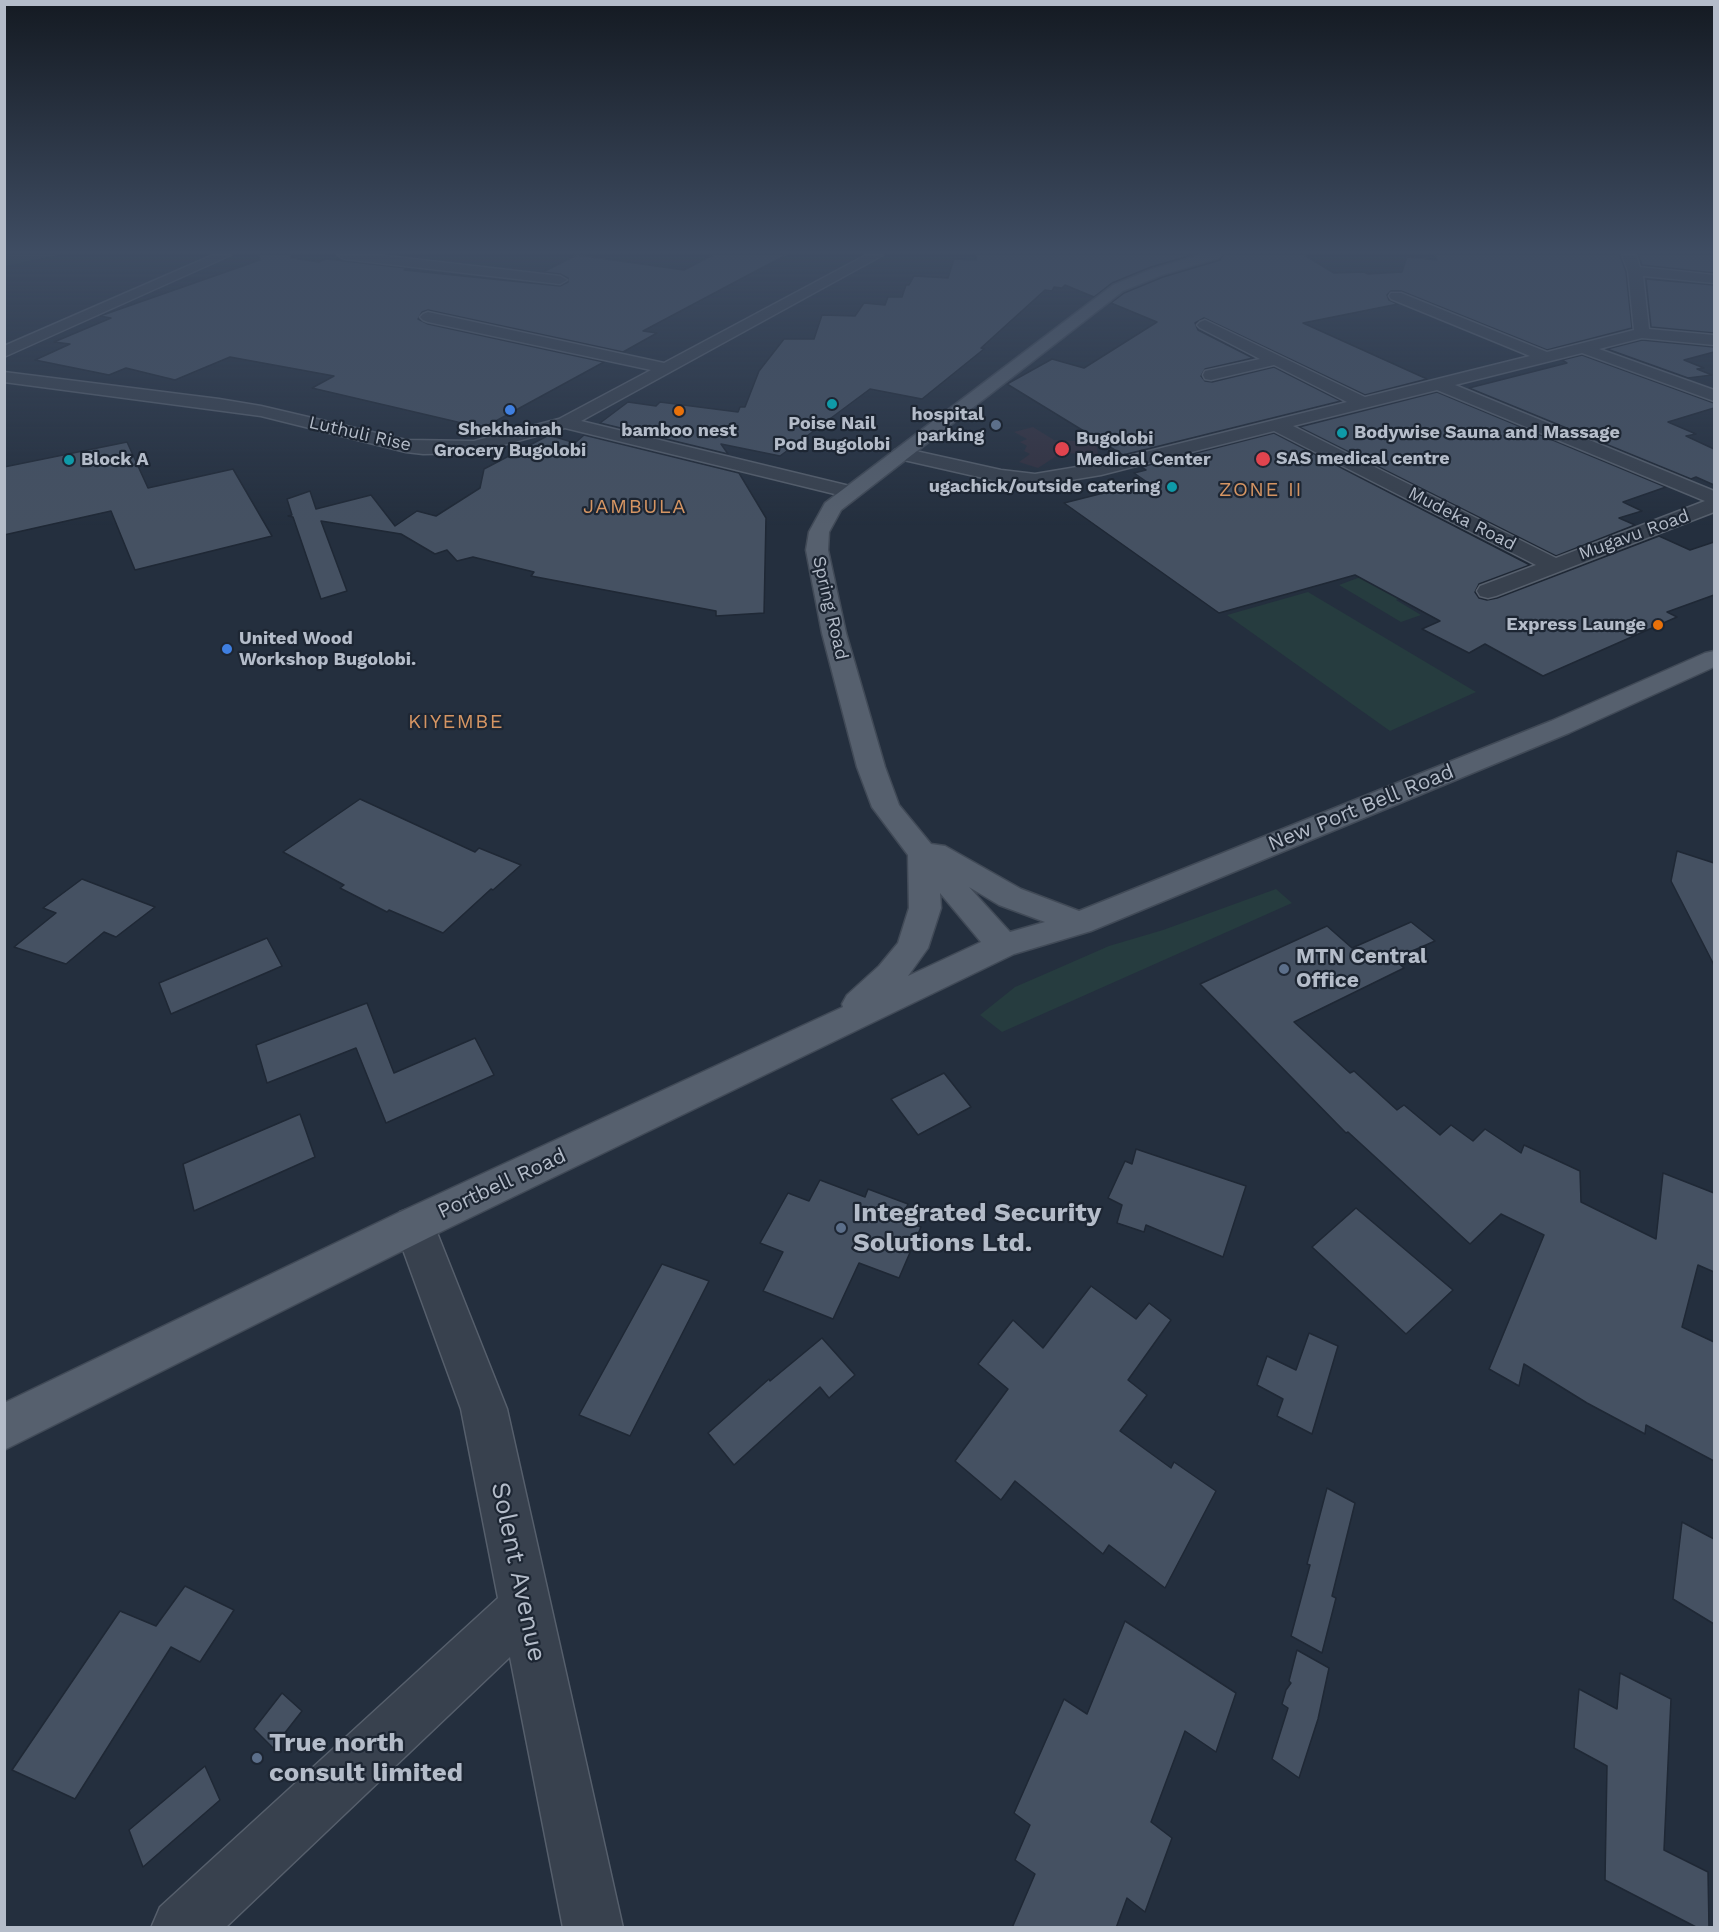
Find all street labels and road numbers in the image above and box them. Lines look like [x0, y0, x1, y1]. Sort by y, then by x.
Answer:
street label: Luthuli Rise [307, 412, 413, 456]
street label: Mudeka Road [1404, 483, 1520, 555]
street label: Mugavu Road [1576, 505, 1692, 565]
street label: Spring Road [808, 554, 852, 662]
street label: New Port Bell Road [1264, 759, 1458, 857]
street label: Portbell Road [434, 1143, 570, 1225]
street label: Solent Avenue [484, 1479, 552, 1665]

